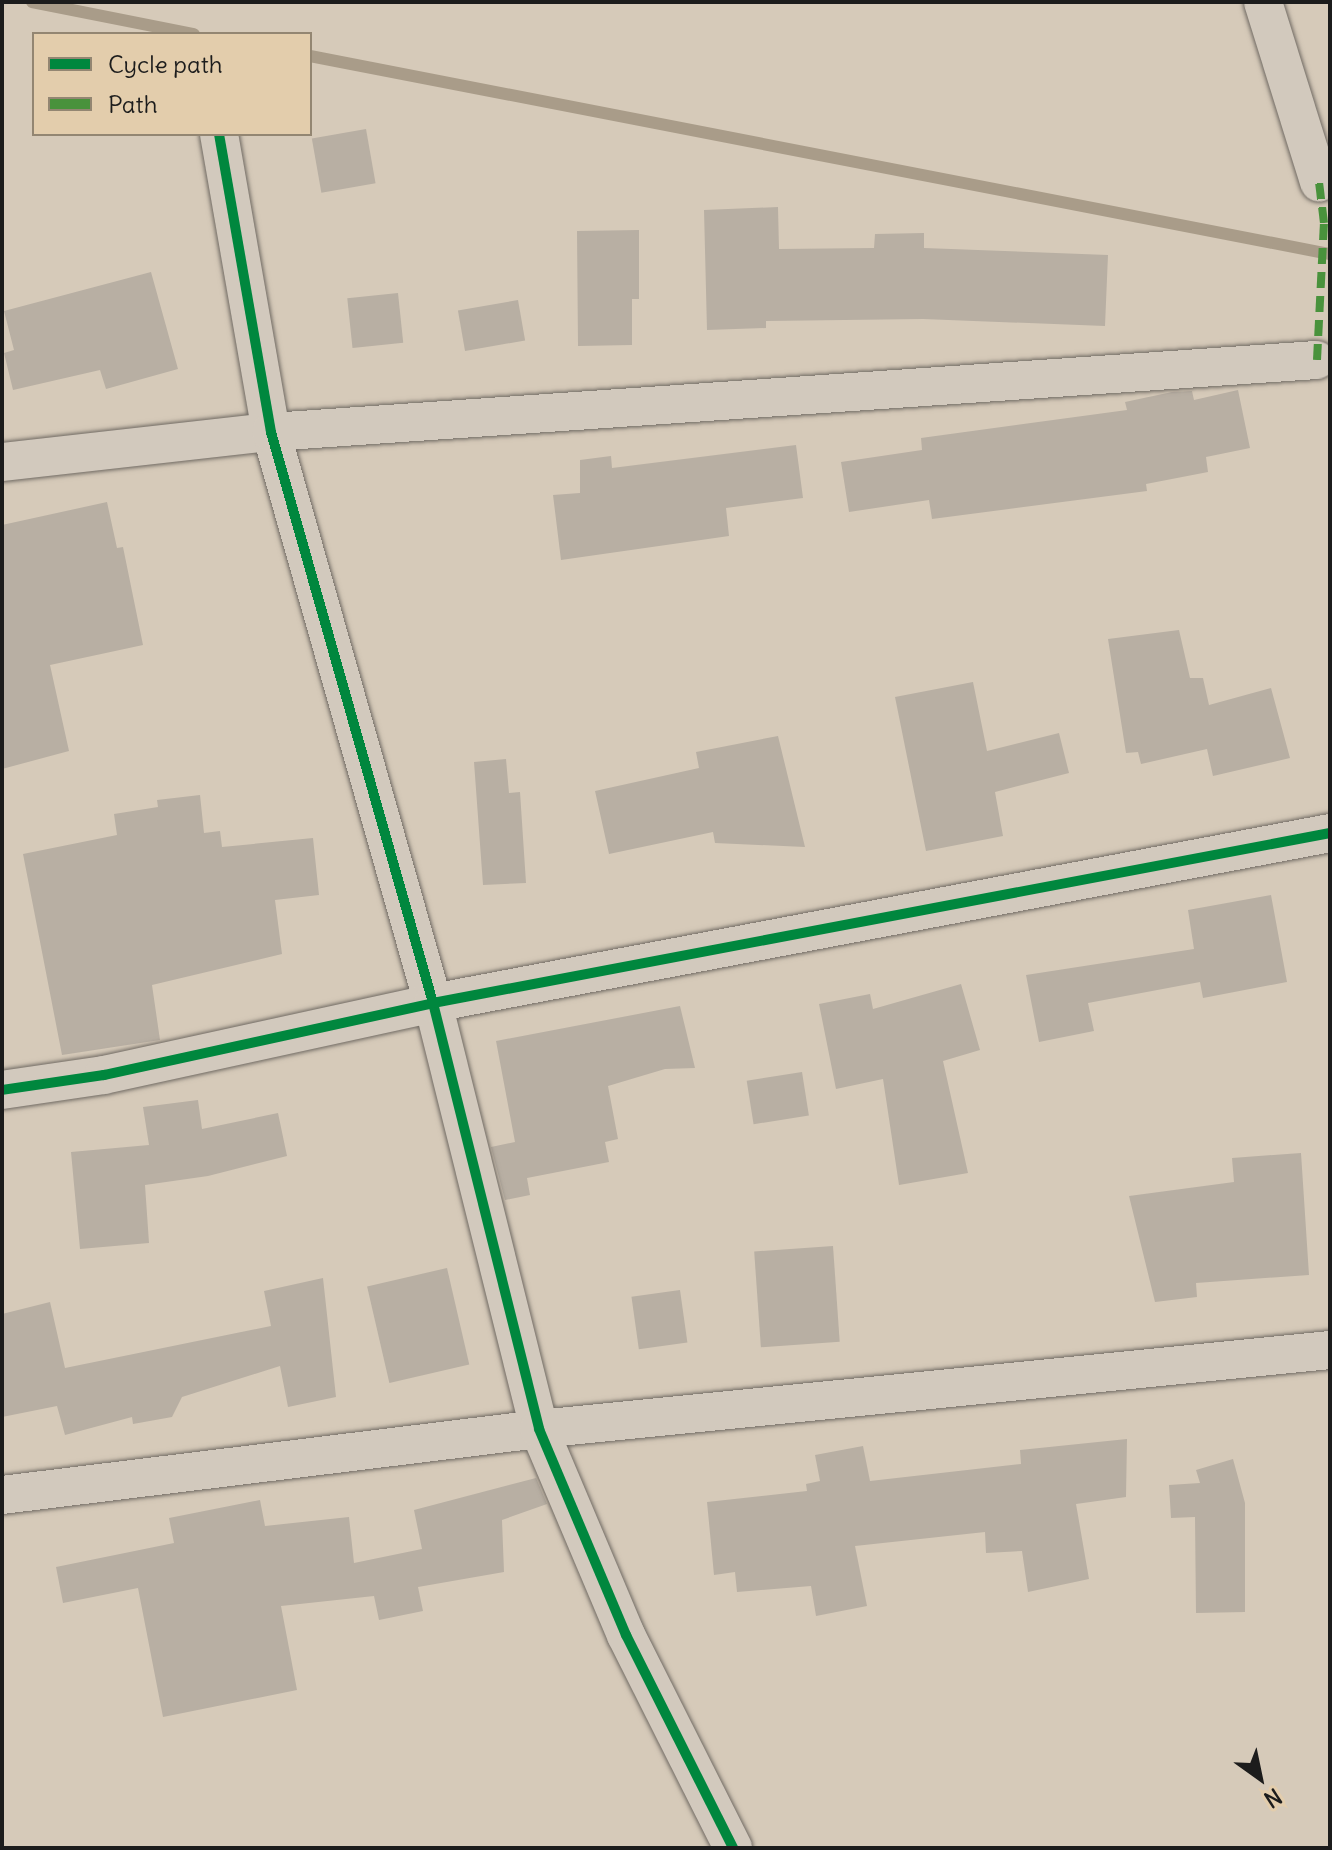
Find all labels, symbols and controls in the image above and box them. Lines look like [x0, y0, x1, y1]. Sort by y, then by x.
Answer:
legend [32, 32, 312, 136]
text: Cycle path [108, 49, 223, 79]
text: Path [108, 89, 158, 119]
north arrow [1220, 1738, 1300, 1818]
text: N [1259, 1782, 1287, 1814]

